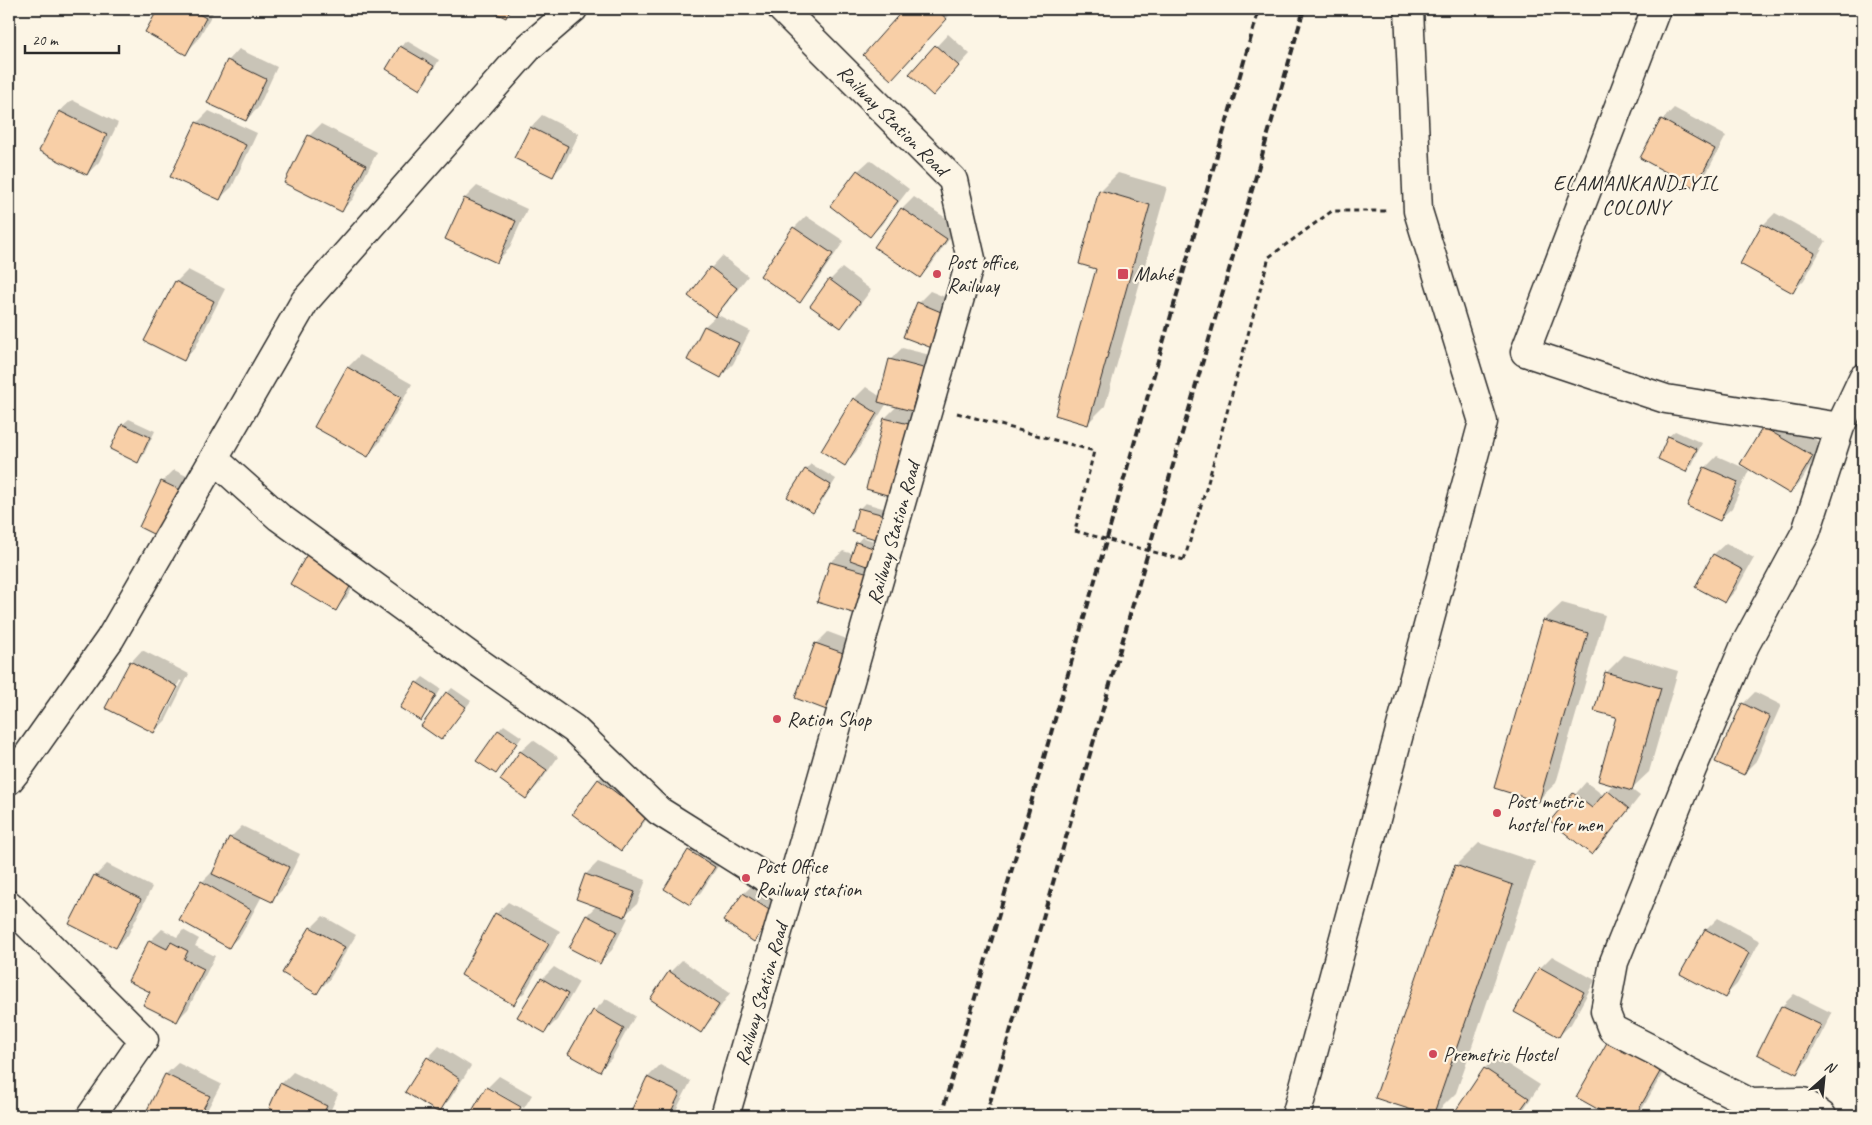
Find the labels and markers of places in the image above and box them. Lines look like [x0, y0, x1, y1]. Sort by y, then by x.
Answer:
place label: Post office, Railway [947, 250, 1019, 298]
place label: Mahé [1134, 262, 1176, 287]
marker: Mahé [1116, 267, 1130, 281]
marker: Post office, Railway [931, 268, 943, 280]
place label: Ration Shop [787, 707, 872, 732]
marker: Ration Shop [771, 713, 783, 725]
place label: Post metric hostel for men [1507, 789, 1604, 837]
marker: Post metric hostel for men [1491, 807, 1503, 819]
place label: Post Office Railway station [756, 854, 862, 902]
marker: Post Office Railway station [740, 872, 752, 884]
place label: Premetric Hostel [1443, 1042, 1559, 1067]
marker: Premetric Hostel [1427, 1048, 1439, 1060]

